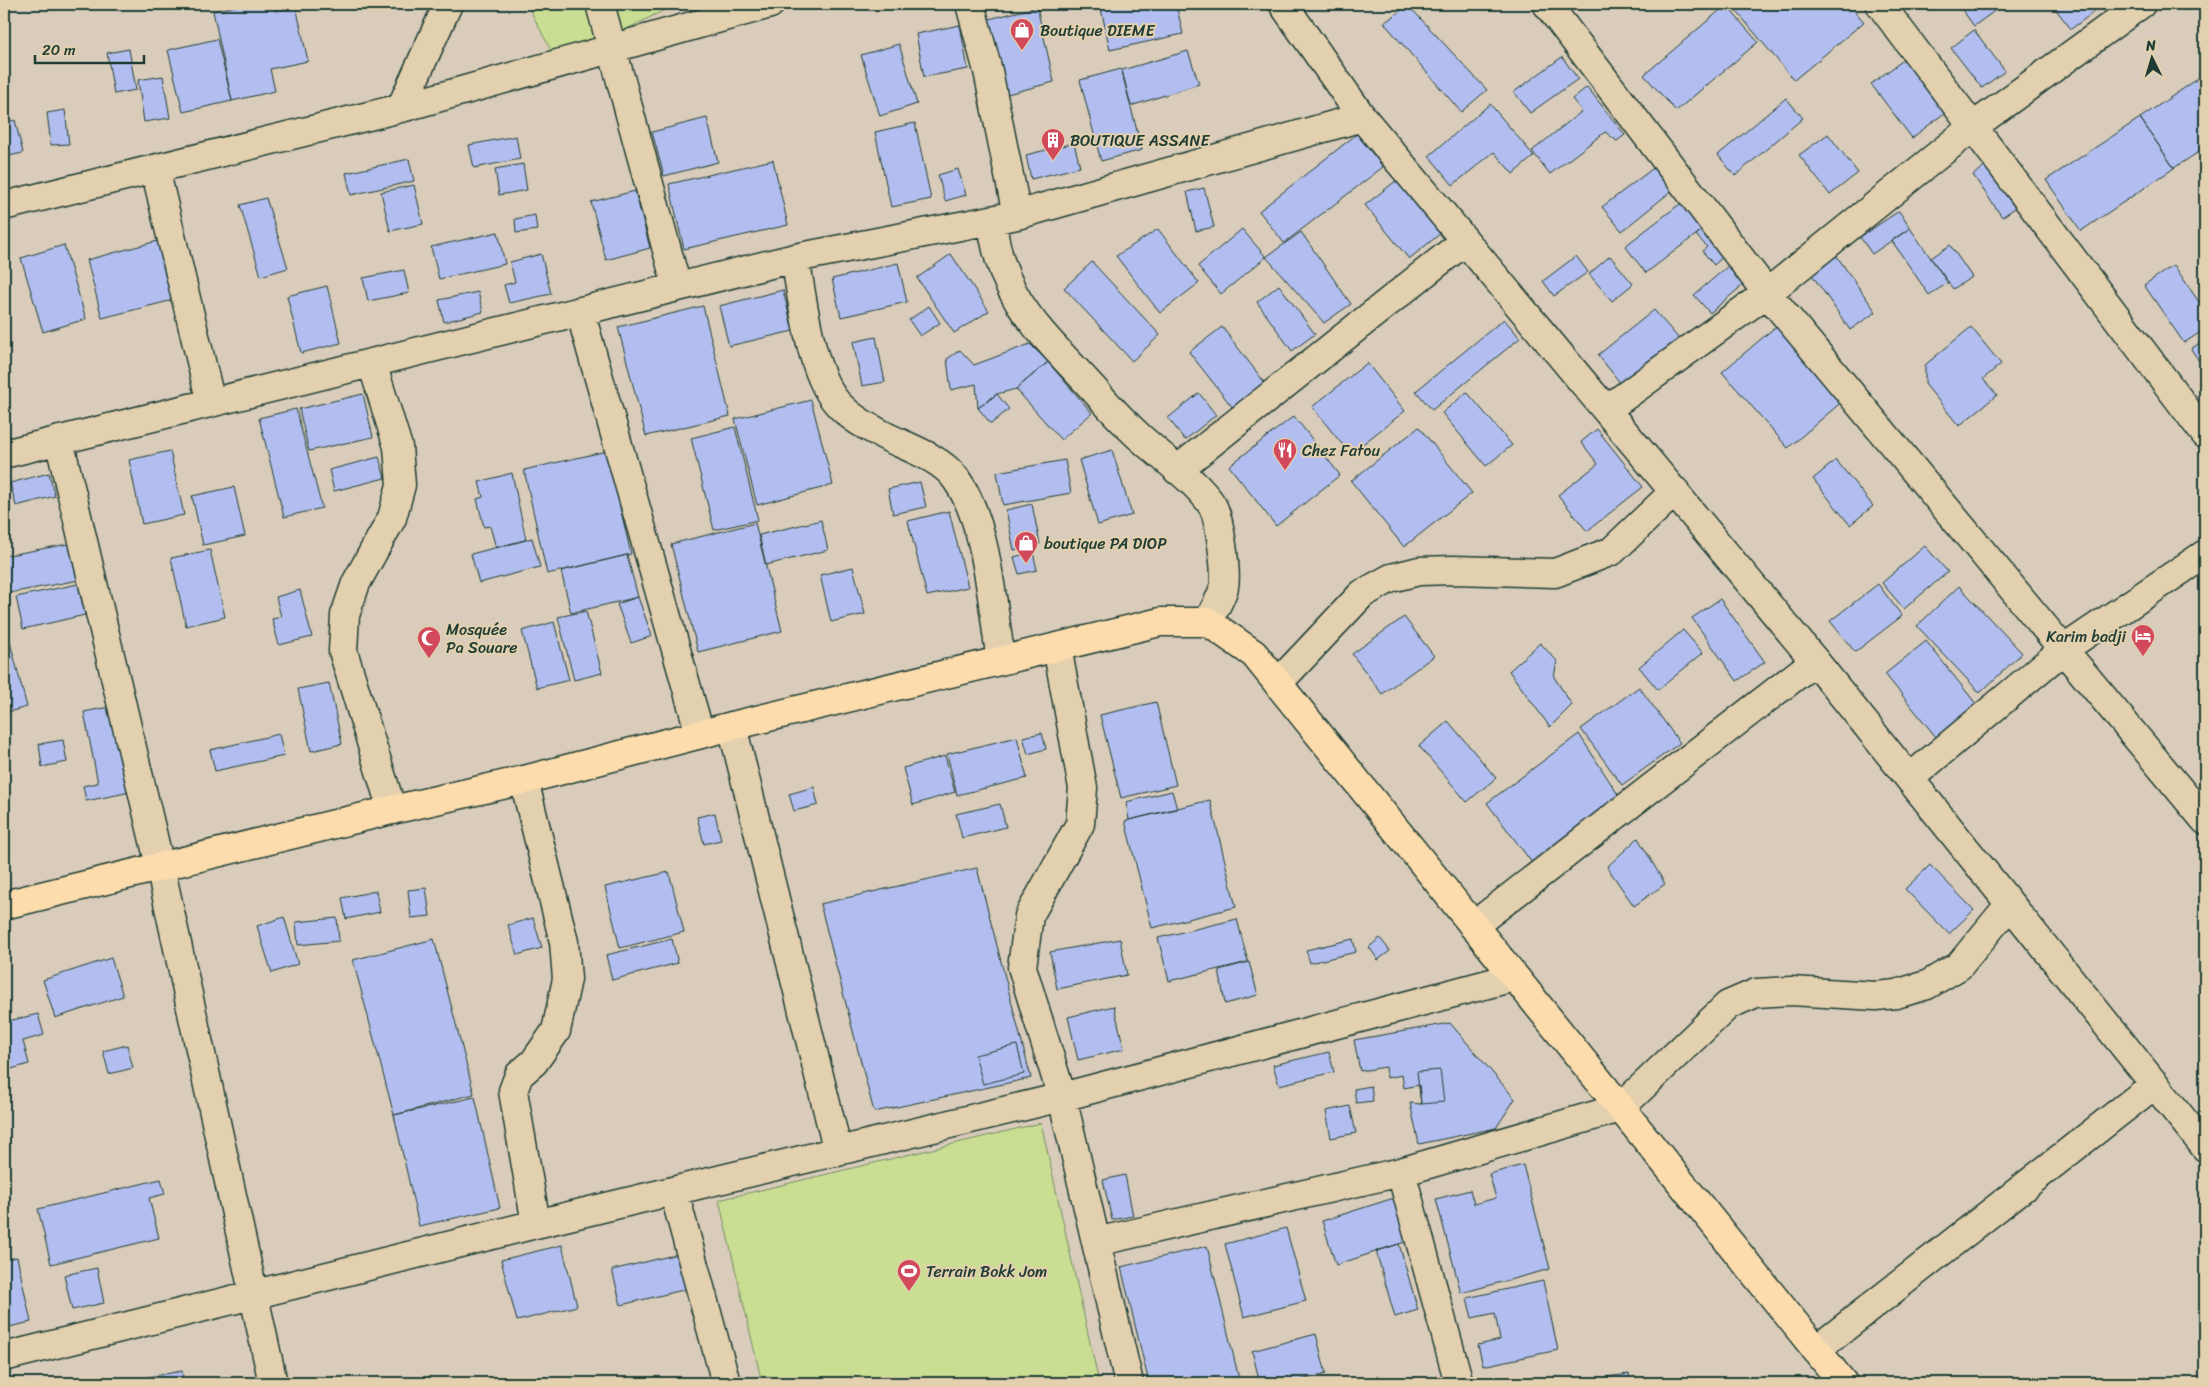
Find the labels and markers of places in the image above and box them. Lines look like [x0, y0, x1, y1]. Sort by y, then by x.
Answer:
place label: Boutique DIEME [1040, 16, 1155, 45]
shop icon: Boutique DIEME [1009, 17, 1035, 51]
place label: BOUTIQUE ASSANE [1070, 126, 1211, 155]
building icon: BOUTIQUE ASSANE [1040, 127, 1066, 161]
place label: Chez Fatou [1302, 436, 1380, 465]
restaurant icon: Chez Fatou [1272, 437, 1298, 471]
place label: boutique PA DIOP [1044, 529, 1167, 558]
shop icon: boutique PA DIOP [1013, 530, 1039, 564]
place label: Mosquée Pa Souare [446, 615, 517, 662]
place label: Karim badji [2046, 622, 2127, 651]
hotel icon: Karim badji [2130, 623, 2156, 657]
mosque icon: Mosquée Pa Souare [416, 625, 442, 659]
place label: Terrain Bokk Jom [926, 1257, 1047, 1286]
sports icon: Terrain Bokk Jom [896, 1258, 922, 1292]

